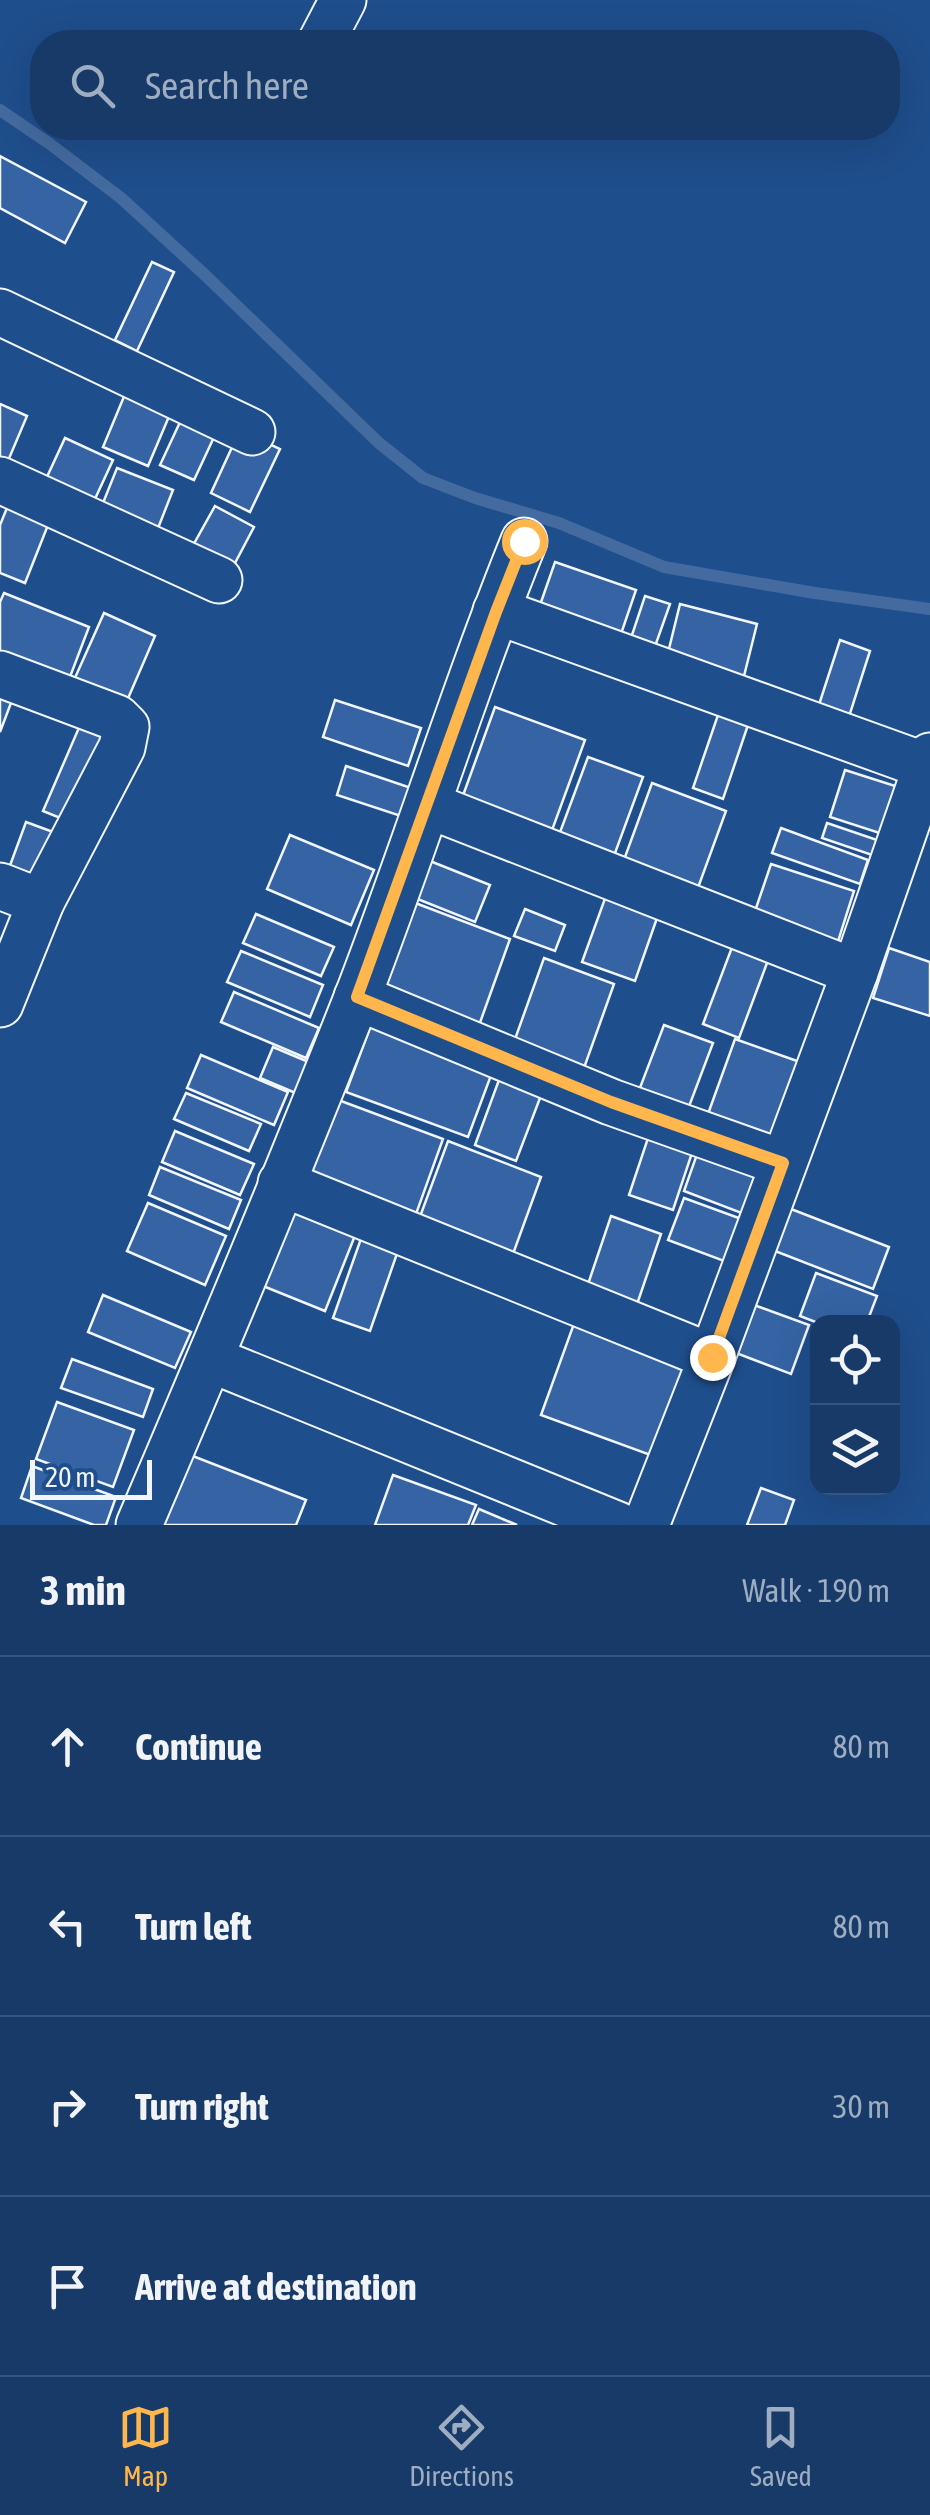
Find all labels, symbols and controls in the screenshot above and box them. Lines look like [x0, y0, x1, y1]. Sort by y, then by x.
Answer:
search box [30, 30, 900, 140]
icon: search [65, 58, 120, 113]
text: Search here [145, 64, 309, 107]
route start [502, 519, 548, 565]
map controls [810, 1315, 900, 1495]
button: locate [810, 1315, 900, 1405]
route end [690, 1335, 736, 1381]
button: layers [810, 1405, 900, 1495]
scale bar [30, 1455, 152, 1500]
text: 20 m [45, 1461, 95, 1493]
text: 3 min [40, 1566, 126, 1614]
text: Walk · 190 m [742, 1572, 890, 1609]
icon: ahead [40, 1719, 95, 1774]
text: Continue [135, 1725, 262, 1768]
text: 80 m [832, 1728, 890, 1765]
icon: left [40, 1899, 95, 1954]
text: Turn left [135, 1905, 251, 1948]
text: 80 m [832, 1908, 890, 1945]
icon: right [40, 2079, 95, 2134]
text: Turn right [135, 2085, 269, 2128]
text: 30 m [832, 2088, 890, 2125]
icon: arrive [40, 2259, 95, 2314]
text: Arrive at destination [135, 2265, 417, 2308]
tab: Map [118, 2400, 173, 2492]
tab: Directions [409, 2400, 514, 2492]
tab: Saved [750, 2400, 812, 2492]

